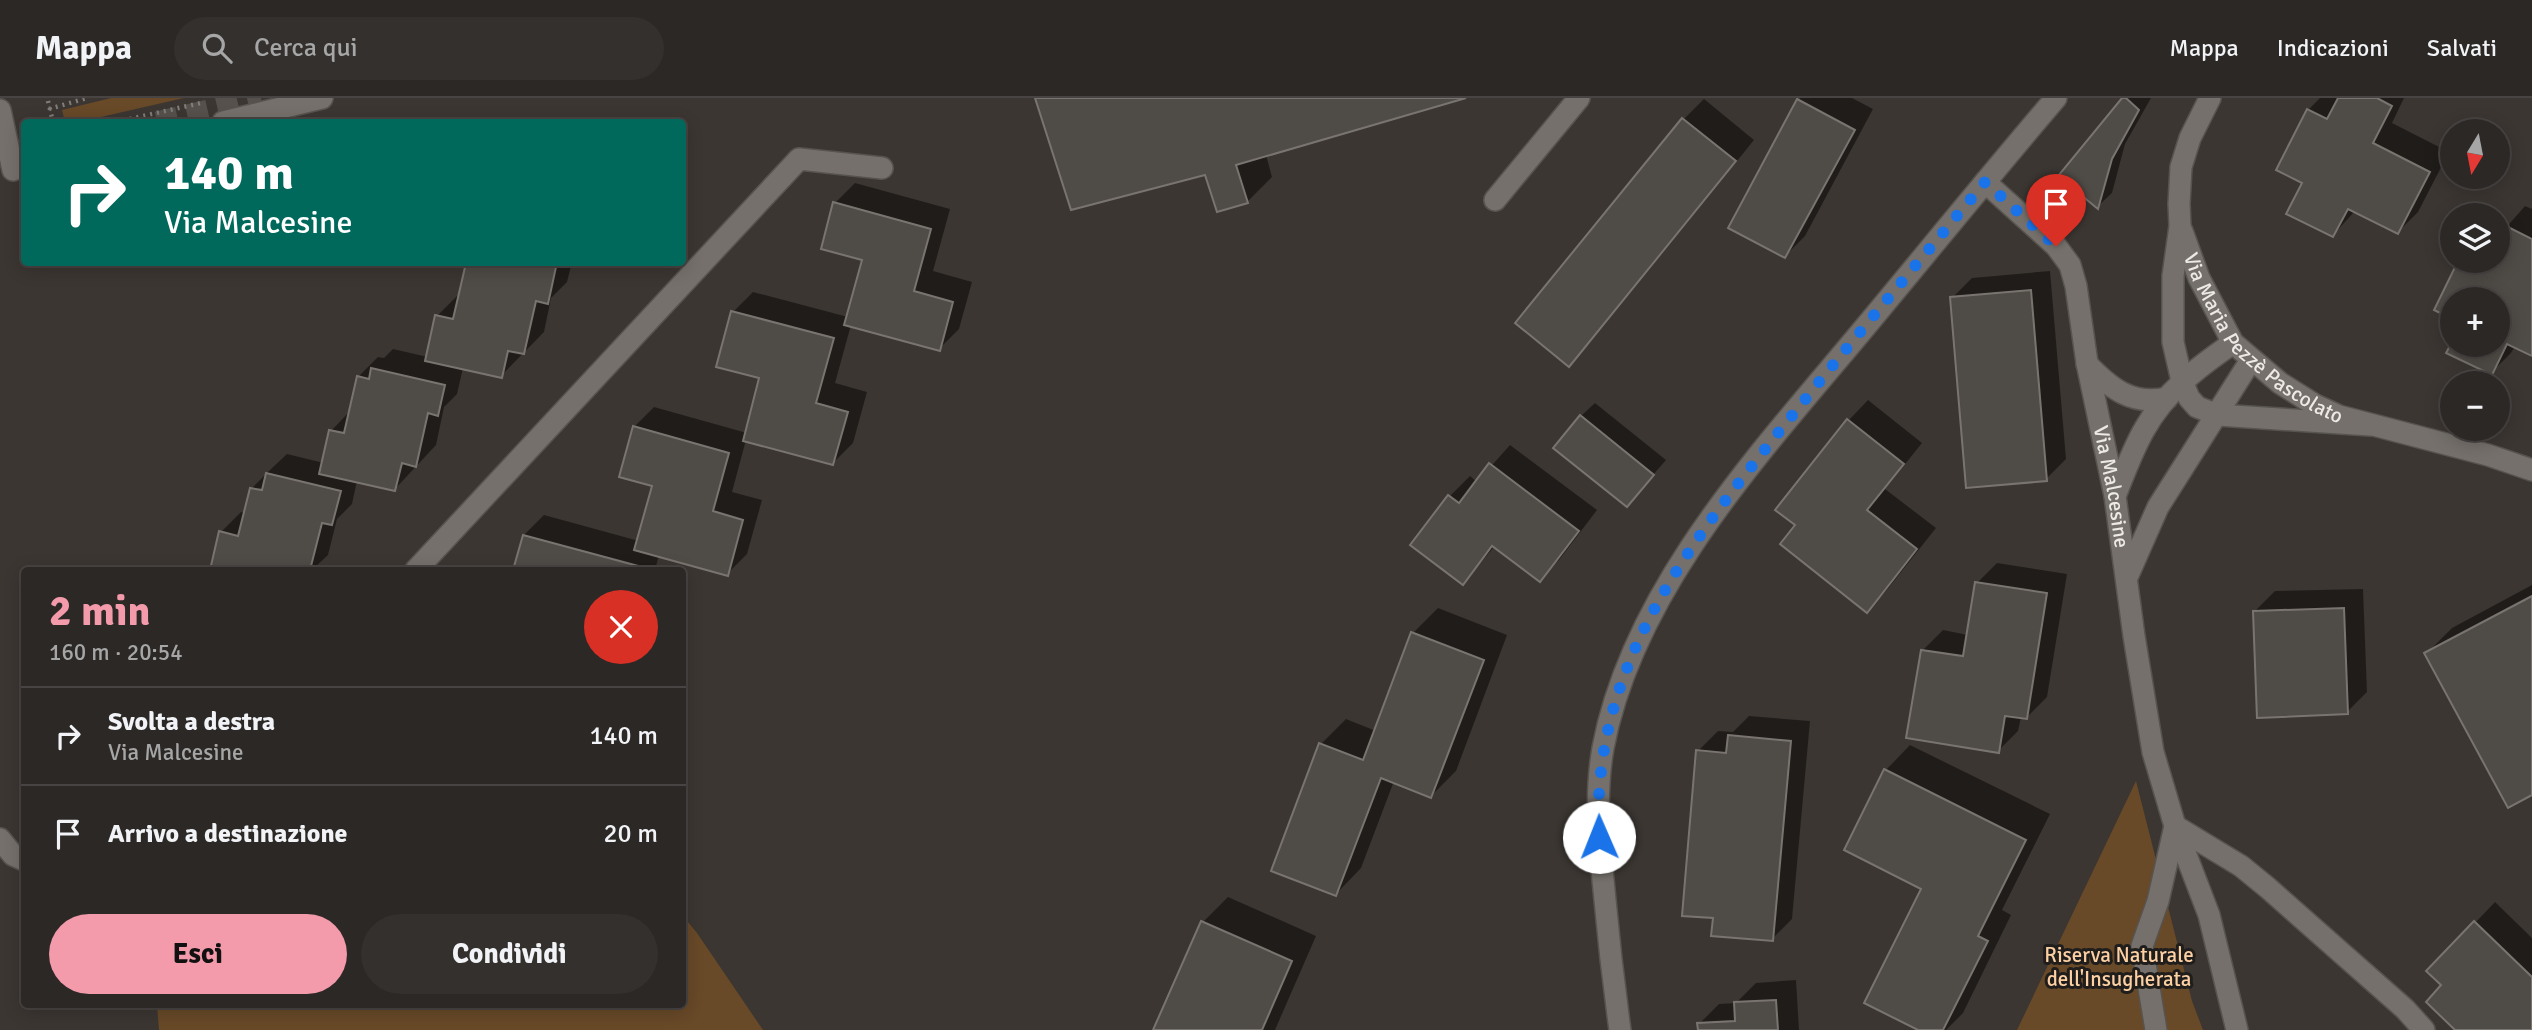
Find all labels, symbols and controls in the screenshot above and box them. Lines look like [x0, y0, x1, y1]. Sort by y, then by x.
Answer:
search box [174, 17, 664, 80]
text: Mappa [35, 28, 132, 69]
icon: search [198, 29, 236, 67]
text: Cerca qui [254, 32, 358, 64]
text: Mappa [2170, 33, 2239, 63]
text: Indicazioni [2277, 33, 2389, 63]
text: Salvati [2427, 33, 2497, 63]
north arrow [2440, 119, 2510, 189]
map controls [2440, 119, 2510, 441]
text: 140 m [164, 143, 294, 203]
icon: right [49, 147, 140, 238]
pin [2026, 174, 2086, 246]
icon: arrive [2037, 185, 2075, 223]
text: Via Malcesine [164, 203, 353, 242]
button: layers [2440, 203, 2510, 273]
street label: Via Maria Pezzè Pascolato [2178, 249, 2347, 429]
button: + [2440, 287, 2510, 357]
button: − [2440, 371, 2510, 441]
street label: Via Malcesine [2088, 423, 2135, 549]
text: 2 min [49, 586, 150, 637]
button: close [584, 590, 658, 664]
text: 160 m · 20:54 [49, 638, 183, 667]
text: Svolta a destra [108, 706, 275, 738]
icon: right [49, 717, 87, 755]
text: 140 m [589, 720, 658, 752]
text: Via Malcesine [108, 738, 244, 767]
position arrow [1562, 800, 1636, 874]
icon: arrive [49, 815, 87, 853]
text: Arrivo a destinazione [108, 818, 348, 850]
text: 20 m [603, 818, 658, 850]
button: Esci [49, 914, 347, 994]
button: Condividi [361, 914, 658, 994]
park label: Riserva Naturale dell'Insugherata [2044, 942, 2194, 992]

